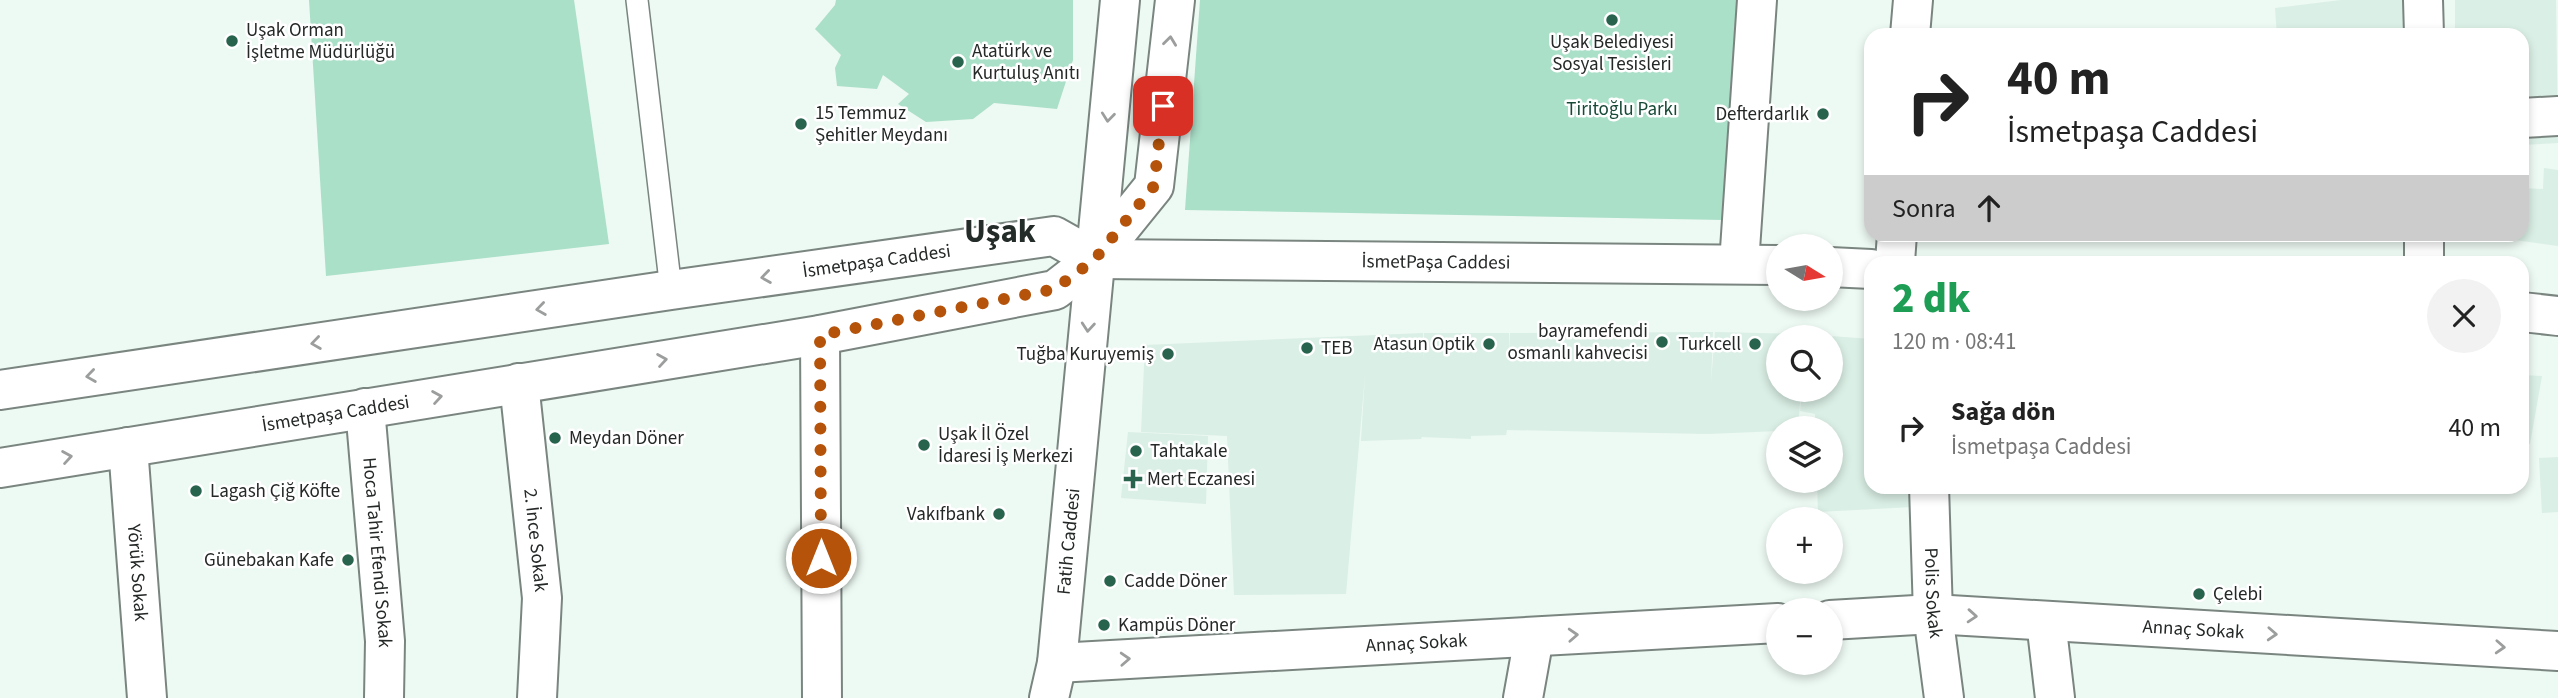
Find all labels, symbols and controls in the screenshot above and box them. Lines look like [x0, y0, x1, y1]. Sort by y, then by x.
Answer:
marker: Uşak Belediyesi Sosyal Tesisleri [1604, 12, 1620, 28]
place label: Uşak Orman İşletme Müdürlüğü [246, 17, 395, 66]
place label: Uşak Belediyesi Sosyal Tesisleri [1550, 29, 1674, 78]
marker: Uşak Orman İşletme Müdürlüğü [224, 33, 240, 49]
one-way arrow [1163, 36, 1178, 47]
place label: Atatürk ve Kurtuluş Anıtı [972, 38, 1080, 87]
text: 40 m [2007, 44, 2111, 114]
marker: Atatürk ve Kurtuluş Anıtı [950, 54, 966, 70]
icon: right [1892, 56, 1983, 147]
pin [1133, 76, 1193, 136]
icon: arrive [1144, 87, 1182, 125]
park label: Tiritoğlu Parkı [1566, 96, 1678, 123]
place label: 15 Temmuz Şehitler Meydanı [815, 100, 948, 149]
place label: Defterdarlık [1715, 101, 1810, 128]
marker: Defterdarlık [1815, 106, 1831, 122]
text: İsmetpaşa Caddesi [2007, 109, 2258, 155]
one-way arrow [1101, 111, 1116, 123]
marker: 15 Temmuz Şehitler Meydanı [793, 116, 809, 132]
icon: ahead [1970, 189, 2008, 227]
text: Sonra [1892, 190, 1956, 227]
district label: Uşak [964, 208, 1036, 255]
north arrow [1766, 234, 1843, 312]
map controls [1766, 234, 1843, 675]
street label: İsmetpaşa Caddesi [801, 237, 952, 285]
street label: İsmetPaşa Caddesi [1361, 248, 1511, 276]
one-way arrow [760, 269, 772, 284]
text: 2 dk [1892, 269, 1970, 329]
button: close [2427, 279, 2501, 353]
one-way arrow [535, 302, 547, 317]
place label: bayramefendi osmanlı kahvecisi [1507, 318, 1648, 367]
one-way arrow [1081, 322, 1096, 333]
button: search [1766, 325, 1843, 402]
text: 120 m · 08:41 [1892, 325, 2016, 358]
place label: Atasun Optik [1374, 331, 1476, 358]
place label: Turkcell [1678, 331, 1741, 358]
marker: bayramefendi osmanlı kahvecisi [1654, 334, 1670, 350]
one-way arrow [310, 335, 321, 350]
place label: TEB [1321, 335, 1352, 362]
marker: Atasun Optik [1481, 336, 1497, 352]
marker: Turkcell [1747, 336, 1763, 352]
marker: TEB [1299, 340, 1315, 356]
place label: Tuğba Kuruyemiş [1017, 341, 1154, 368]
marker: Tuğba Kuruyemiş [1160, 346, 1176, 362]
one-way arrow [656, 353, 668, 368]
one-way arrow [85, 369, 96, 384]
street label: İsmetpaşa Caddesi [260, 388, 411, 439]
one-way arrow [431, 390, 443, 405]
text: Sağa dön [1951, 393, 2056, 430]
icon: right [1892, 409, 1930, 447]
text: 40 m [2448, 409, 2501, 446]
button: layers [1766, 416, 1843, 493]
place label: Uşak İl Özel İdaresi İş Merkezi [938, 421, 1073, 470]
place label: Meydan Döner [569, 425, 684, 452]
marker: Meydan Döner [547, 430, 563, 446]
text: İsmetpaşa Caddesi [1951, 430, 2132, 463]
marker: Uşak İl Özel İdaresi İş Merkezi [916, 437, 932, 453]
place label: Tahtakale [1150, 438, 1227, 465]
marker: Tahtakale [1128, 443, 1144, 459]
one-way arrow [61, 450, 73, 465]
street label: Hoca Tahir Efendi Sokak [356, 456, 399, 649]
place label: Mert Eczanesi [1147, 466, 1255, 493]
marker: Mert Eczanesi [1125, 471, 1141, 487]
place label: Lagash Çiğ Köfte [210, 478, 340, 505]
marker: Lagash Çiğ Köfte [188, 483, 204, 499]
street label: 2. İnce Sokak [517, 487, 555, 594]
street label: Fatih Caddesi [1050, 487, 1087, 596]
place label: Vakıfbank [907, 501, 986, 528]
marker: Vakıfbank [991, 506, 1007, 522]
button: + [1766, 507, 1843, 584]
position arrow [784, 521, 858, 595]
street label: Yörük Sokak [120, 522, 155, 623]
place label: Günebakan Kafe [204, 547, 334, 574]
street label: Polis Sokak [1917, 547, 1950, 640]
marker: Günebakan Kafe [340, 552, 356, 568]
place label: Cadde Döner [1124, 568, 1228, 595]
marker: Cadde Döner [1102, 573, 1118, 589]
place label: Çelebi [2213, 581, 2263, 608]
marker: Çelebi [2191, 586, 2207, 602]
button: − [1766, 598, 1843, 675]
one-way arrow [1967, 609, 1978, 624]
place label: Kampüs Döner [1118, 612, 1236, 639]
street label: Annaç Sokak [2142, 613, 2246, 646]
marker: Kampüs Döner [1096, 617, 1112, 633]
one-way arrow [2267, 626, 2278, 641]
street label: Annaç Sokak [1365, 627, 1469, 659]
one-way arrow [1567, 627, 1578, 642]
one-way arrow [2494, 639, 2505, 654]
one-way arrow [1120, 652, 1131, 667]

